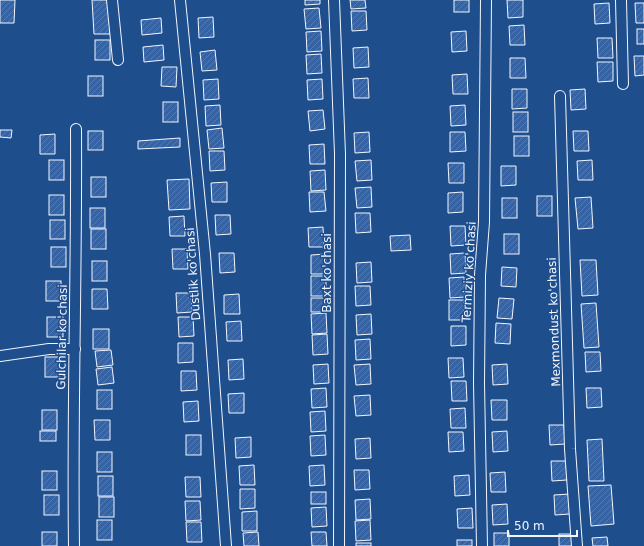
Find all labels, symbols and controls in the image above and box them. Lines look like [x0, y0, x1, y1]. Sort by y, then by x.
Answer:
street label: Termiziy ko'chasi [459, 221, 479, 324]
street label: Dustlik ko'chasi [183, 227, 203, 321]
street label: Baxt ko'chasi [320, 233, 334, 313]
street label: Mexmondust ko'chasi [545, 257, 563, 387]
street label: Gulchilar ko'chasi [54, 284, 70, 390]
scale bar [508, 512, 577, 538]
text: 50 m [514, 519, 545, 533]

